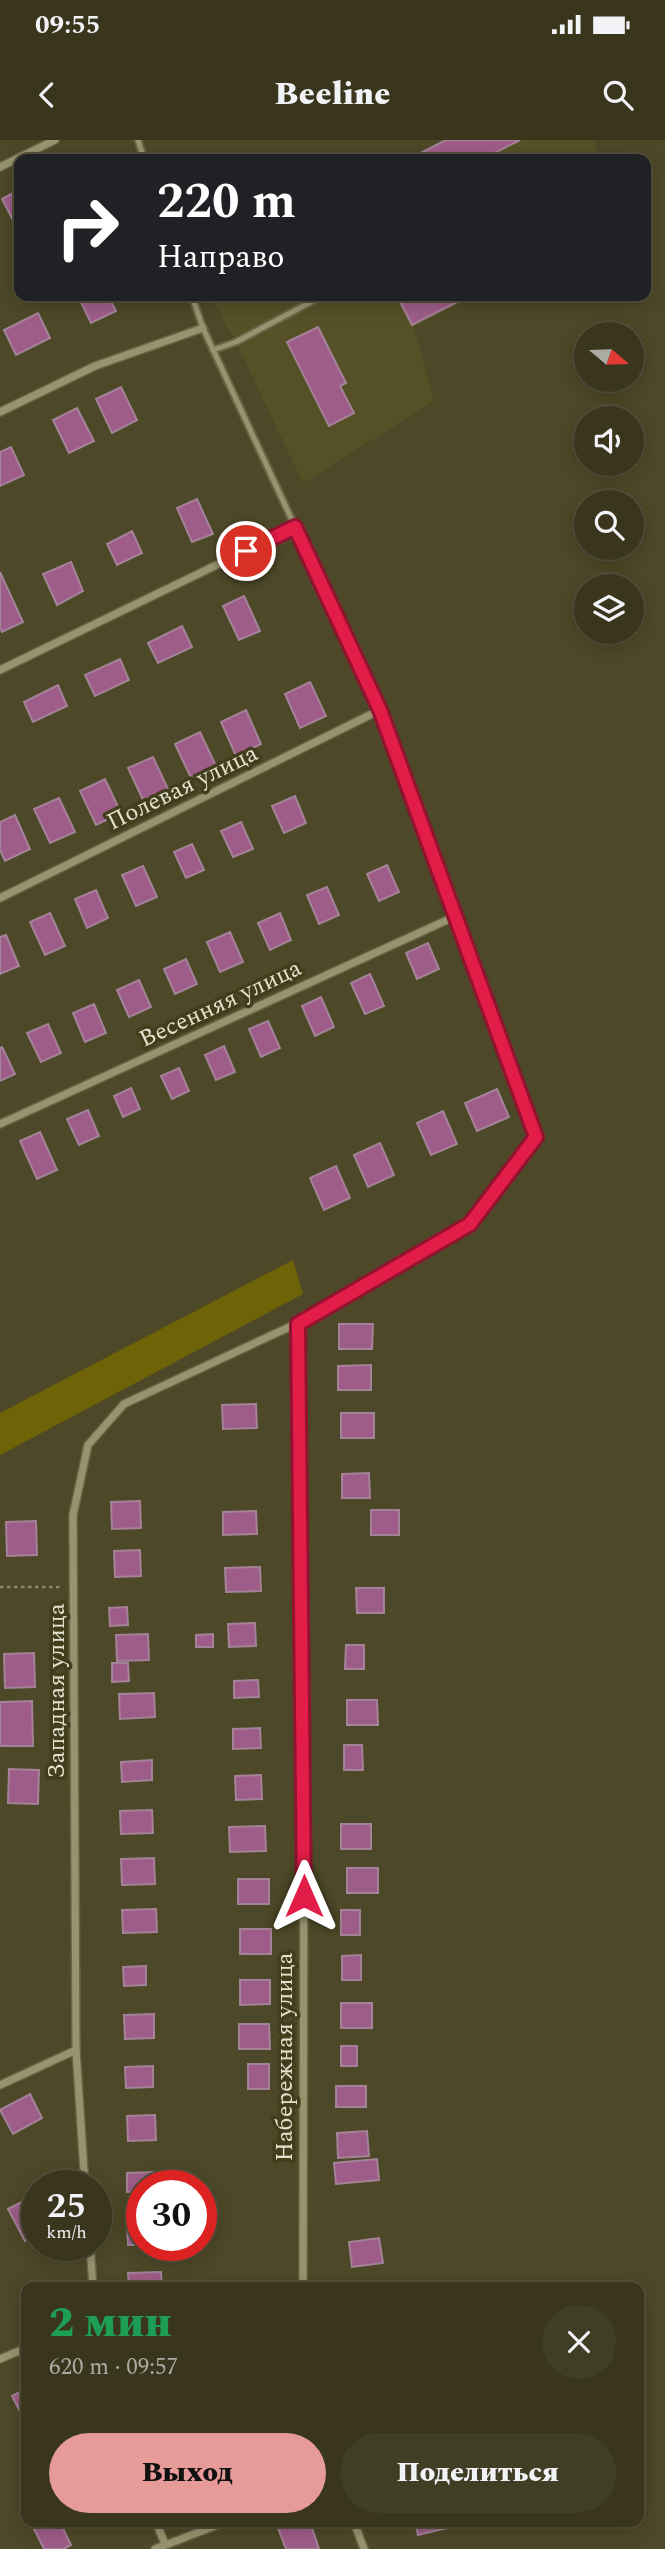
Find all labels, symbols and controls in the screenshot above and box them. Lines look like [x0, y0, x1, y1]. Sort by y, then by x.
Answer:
text: 09:55 [35, 5, 100, 45]
text: Beeline [275, 70, 390, 119]
icon: back [28, 76, 66, 114]
icon: search [599, 76, 637, 114]
text: 220 m [157, 165, 296, 240]
icon: right [42, 182, 133, 273]
text: Направо [157, 233, 284, 282]
north arrow [574, 322, 644, 392]
map controls [574, 322, 644, 644]
button: sound [574, 406, 644, 476]
button: search [574, 490, 644, 560]
pin [216, 521, 276, 581]
icon: arrive [227, 532, 265, 570]
button: layers [574, 574, 644, 644]
street label: Полевая улица [101, 736, 264, 840]
street label: Весенняя улица [133, 950, 308, 1057]
street label: Западная улица [39, 1603, 75, 1779]
position arrow [267, 1859, 341, 1933]
street label: Набережная улица [267, 1952, 303, 2162]
speed limit sign: 30 [126, 2170, 217, 2261]
text: 25 [47, 2180, 86, 2233]
text: km/h [46, 2219, 87, 2246]
text: 2 мин [49, 2292, 172, 2355]
button: close [542, 2305, 616, 2379]
text: 620 m · 09:57 [49, 2350, 178, 2385]
button: Выход [49, 2433, 326, 2513]
button: Поделиться [340, 2433, 616, 2513]

